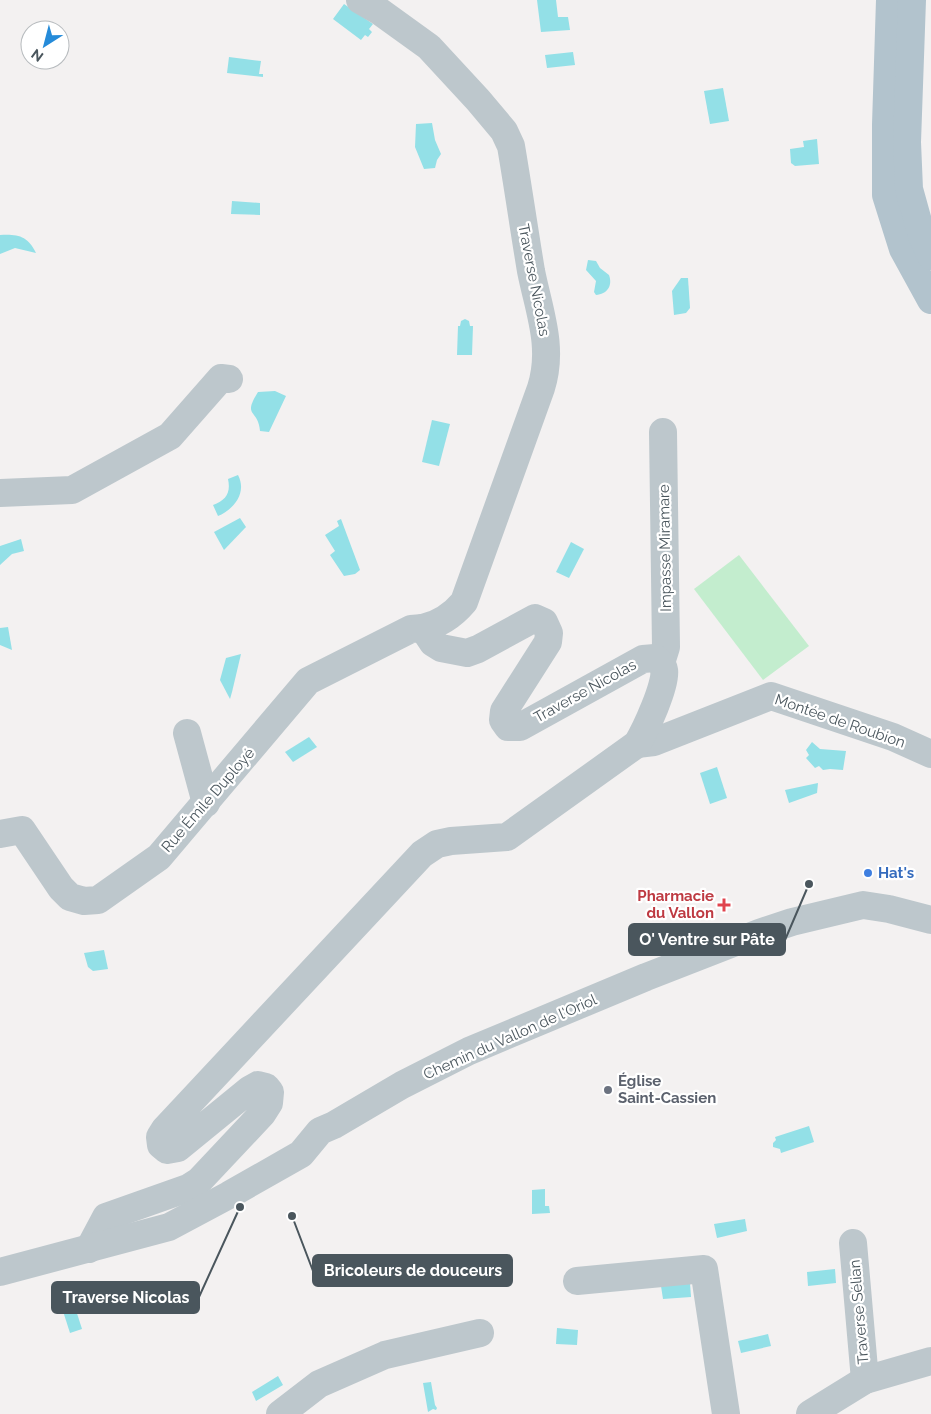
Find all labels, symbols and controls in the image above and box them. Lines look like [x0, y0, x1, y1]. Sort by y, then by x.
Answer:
north arrow [20, 20, 70, 70]
text: N [28, 46, 46, 65]
street label: Traverse Nicolas [514, 222, 554, 338]
street label: Impasse Miramare [655, 484, 675, 612]
street label: Traverse Nicolas [531, 655, 639, 727]
street label: Montée de Roubion [773, 690, 907, 752]
street label: Rue Émile Duployé [158, 744, 258, 856]
place label: Hat's [878, 864, 914, 882]
marker: Hat's [862, 867, 874, 879]
place label: Pharmacie du Vallon [637, 887, 714, 922]
marker: Pharmacie du Vallon [718, 899, 730, 911]
callout: O' Ventre sur Pâte [629, 924, 785, 955]
text: O' Ventre sur Pâte [639, 930, 775, 949]
street label: Chemin du Vallon de l'Oriol [421, 990, 600, 1083]
place label: Église Saint-Cassien [618, 1072, 716, 1107]
marker: Église Saint-Cassien [602, 1084, 614, 1096]
callout: Bricoleurs de douceurs [313, 1255, 512, 1286]
street label: Traverse Sélian [845, 1259, 873, 1365]
text: Bricoleurs de douceurs [324, 1261, 502, 1280]
callout: Traverse Nicolas [52, 1282, 199, 1313]
text: Traverse Nicolas [63, 1288, 190, 1307]

